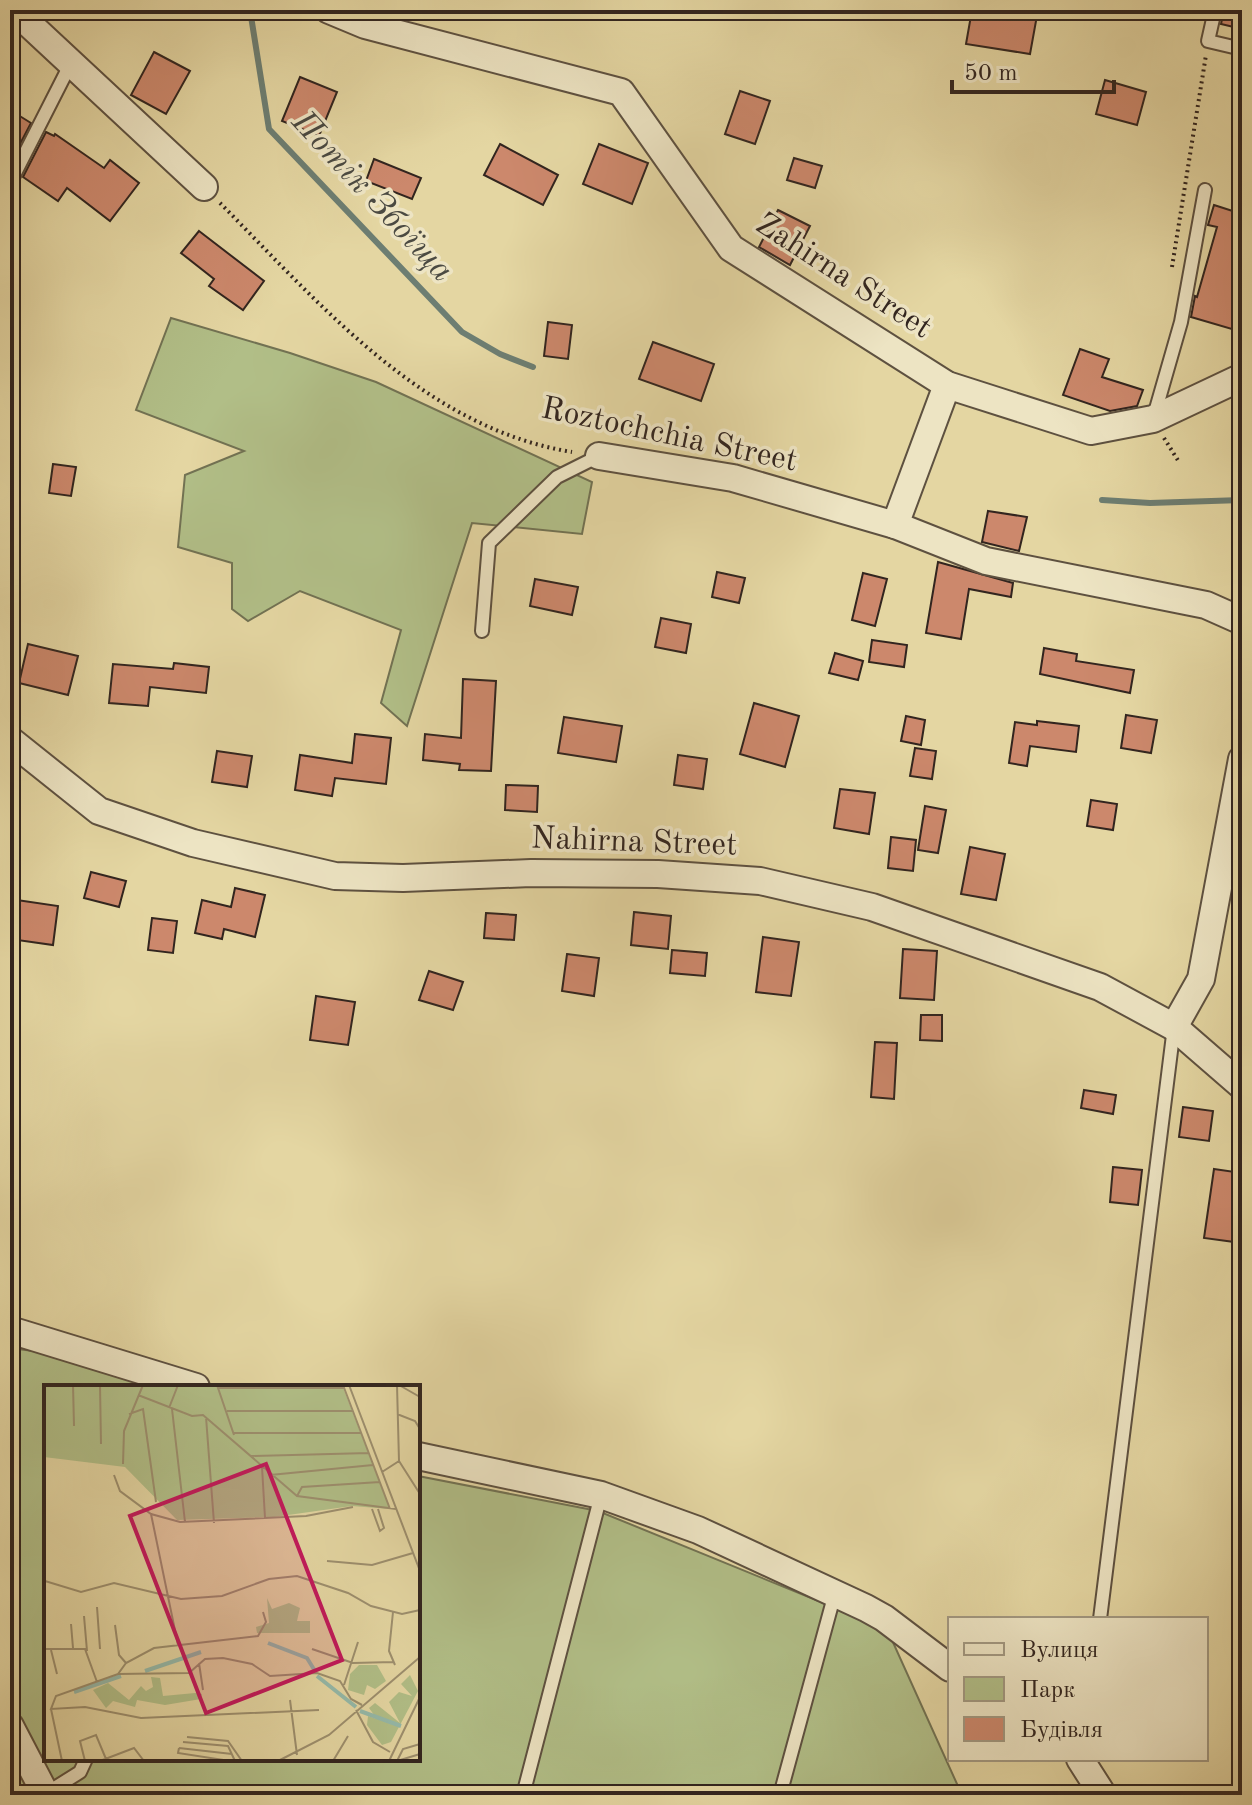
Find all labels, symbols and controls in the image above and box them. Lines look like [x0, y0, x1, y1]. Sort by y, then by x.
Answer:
scale bar [952, 44, 1114, 94]
text: 50 m [964, 62, 1018, 86]
water label: Потік Збоїща [284, 104, 460, 289]
street label: Zahirna Street [749, 208, 937, 346]
street label: Roztochchia Street [538, 393, 800, 479]
street label: Nahirna Street [530, 823, 738, 863]
inset map [44, 1385, 420, 1761]
legend [948, 1617, 1208, 1761]
text: Вулиця [1020, 1639, 1099, 1663]
text: Парк [1020, 1679, 1075, 1703]
text: Будівля [1020, 1719, 1103, 1743]

